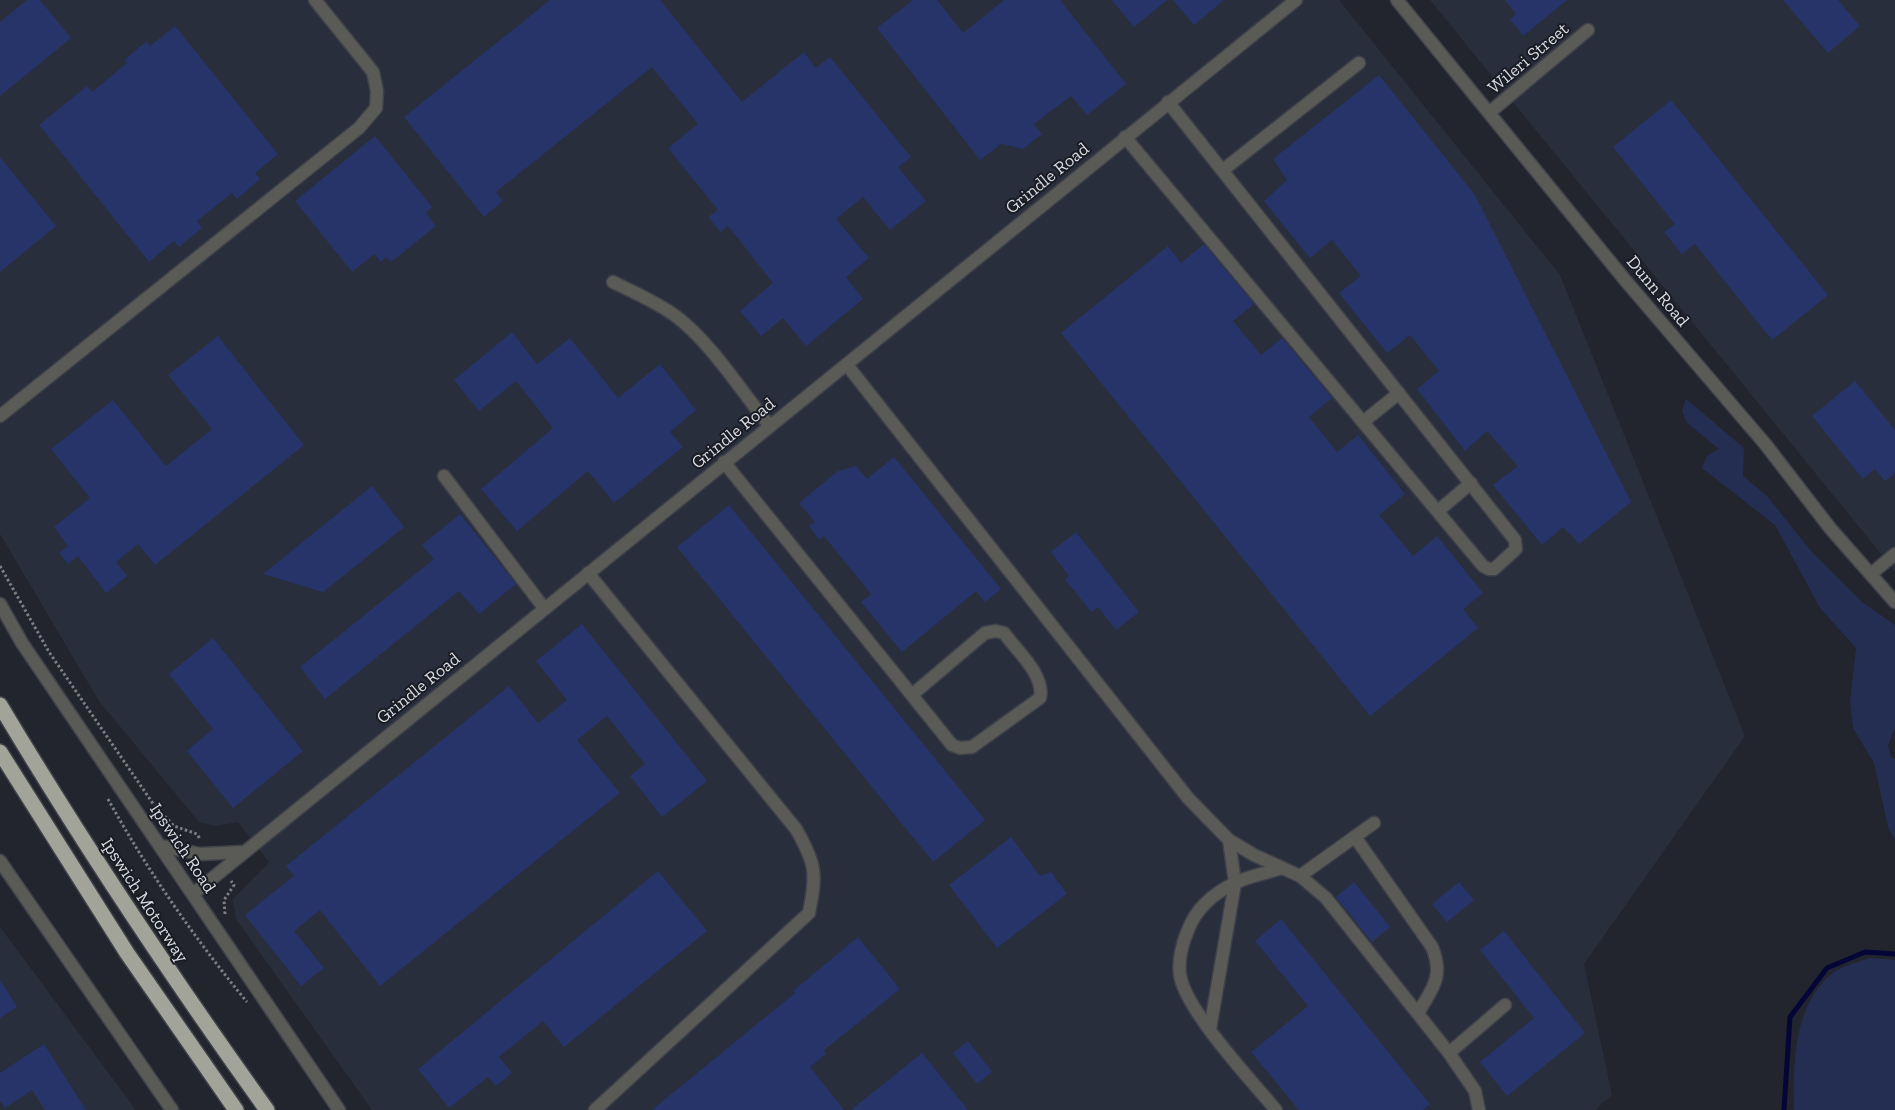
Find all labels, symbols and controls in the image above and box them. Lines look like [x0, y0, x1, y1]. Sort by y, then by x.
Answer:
street label: Wileri Street [1483, 18, 1573, 98]
street label: Grindle Road [1001, 138, 1093, 218]
street label: Dunn Road [1622, 251, 1694, 331]
street label: Grindle Road [687, 393, 779, 473]
street label: Grindle Road [372, 648, 464, 728]
street label: Ipswich Road [145, 799, 221, 897]
street label: Ipswich Motorway [97, 834, 194, 967]

